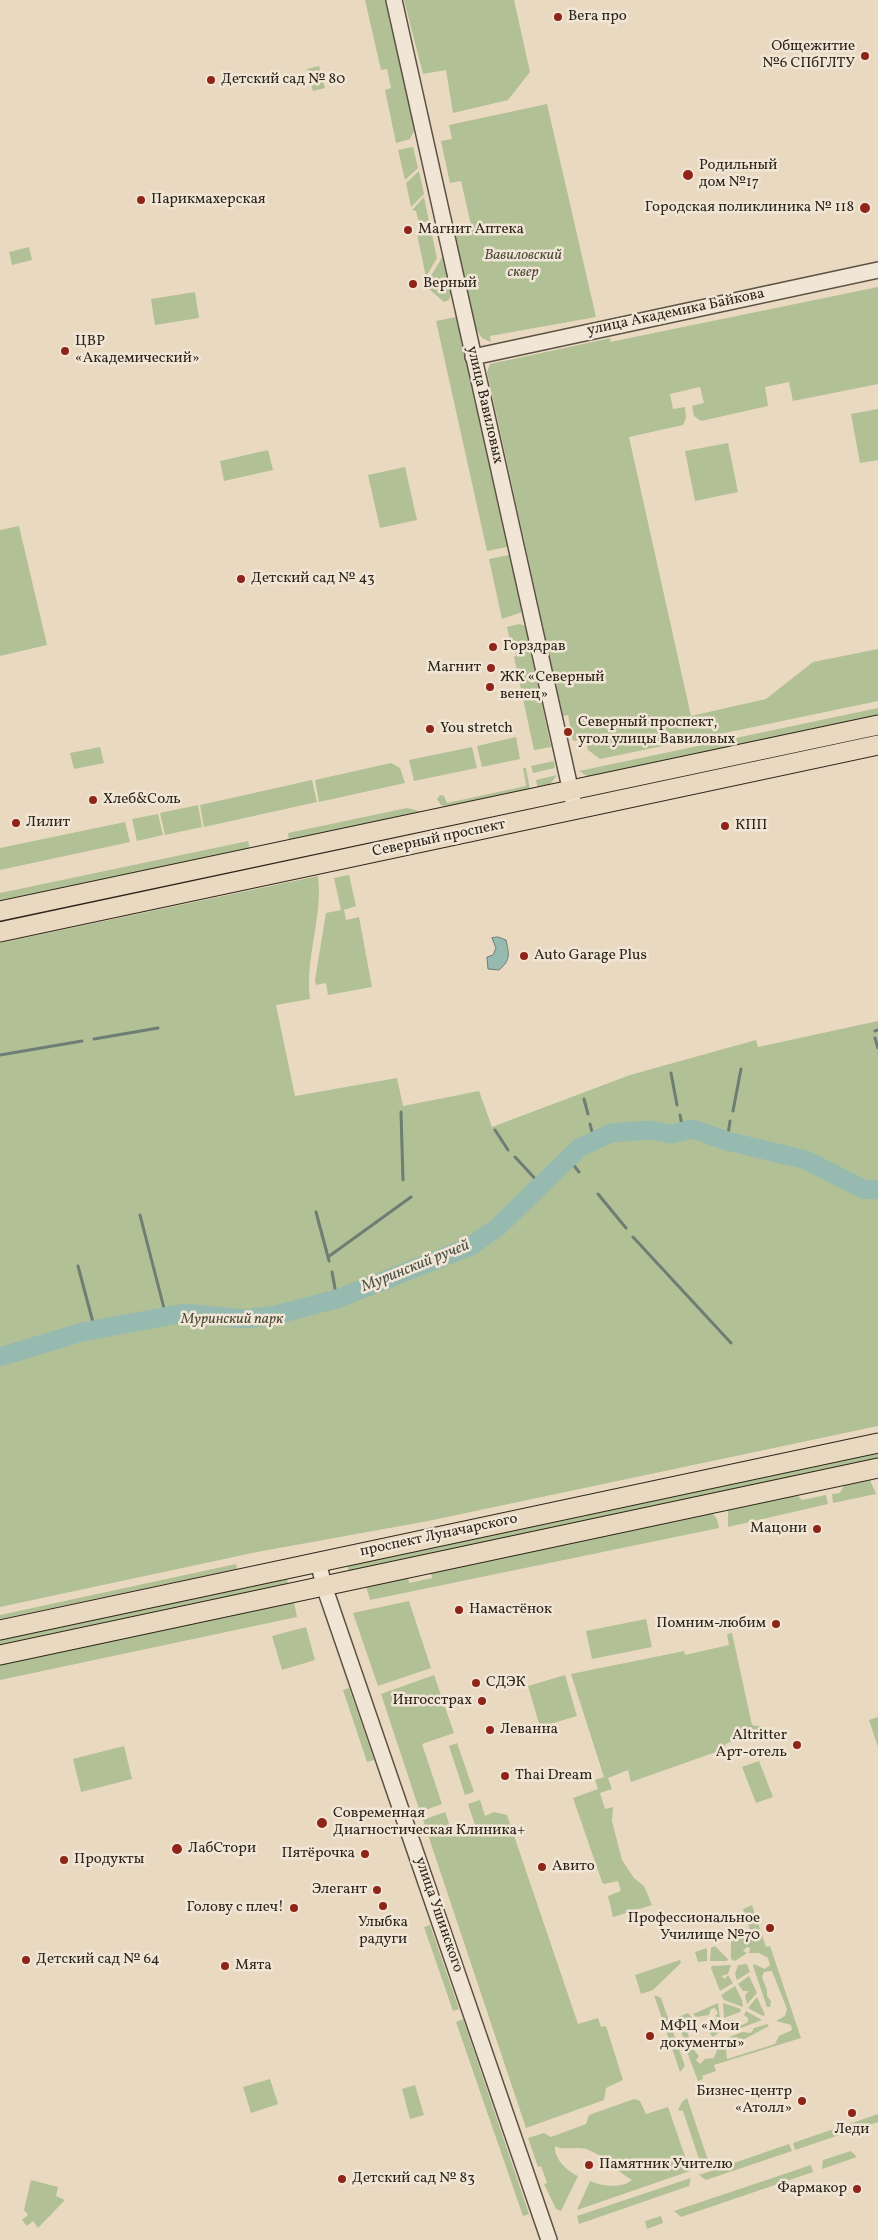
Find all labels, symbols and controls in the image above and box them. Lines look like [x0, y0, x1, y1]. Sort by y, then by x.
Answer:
place label: Вега про [568, 8, 627, 26]
marker: Вега про [552, 11, 564, 23]
place label: Общежитие №6 СПбГЛТУ [762, 38, 855, 73]
marker: Общежитие №6 СПбГЛТУ [859, 50, 871, 62]
place label: Детский сад № 80 [221, 71, 345, 89]
marker: Детский сад № 80 [205, 74, 217, 86]
place label: Родильный дом №17 [699, 157, 777, 192]
marker: Родильный дом №17 [681, 168, 695, 182]
place label: Парикмахерская [151, 191, 266, 209]
marker: Парикмахерская [135, 194, 147, 206]
place label: Городская поликлиника № 118 [645, 199, 854, 217]
marker: Городская поликлиника № 118 [858, 201, 872, 215]
place label: Магнит Аптека [418, 221, 524, 239]
marker: Магнит Аптека [402, 224, 414, 236]
park label: Вавиловский сквер [484, 247, 562, 282]
place label: Верный [423, 275, 477, 293]
marker: Верный [407, 278, 419, 290]
street label: улица Академика Байкова [586, 285, 766, 341]
place label: ЦВР «Академический» [75, 333, 200, 368]
street label: улица Вавиловых [462, 344, 506, 466]
marker: ЦВР «Академический» [59, 345, 71, 357]
place label: Детский сад № 43 [251, 570, 375, 588]
marker: Детский сад № 43 [235, 573, 247, 585]
place label: Горздрав [503, 638, 566, 656]
marker: Горздрав [487, 641, 499, 653]
place label: Магнит [427, 659, 481, 677]
marker: Магнит [485, 662, 497, 674]
place label: ЖК «Северный венец» [500, 669, 604, 704]
marker: ЖК «Северный венец» [484, 681, 496, 693]
place label: Северный проспект, угол улицы Вавиловых [578, 714, 735, 749]
place label: You stretch [440, 720, 513, 738]
marker: You stretch [424, 723, 436, 735]
marker: Северный проспект, угол улицы Вавиловых [562, 726, 574, 738]
place label: Хлеб&Соль [103, 791, 181, 809]
marker: Хлеб&Соль [87, 794, 99, 806]
place label: Лилит [26, 814, 70, 832]
street label: Северный проспект [371, 816, 507, 862]
marker: Лилит [10, 817, 22, 829]
place label: КПП [735, 817, 767, 835]
marker: КПП [719, 820, 731, 832]
place label: Auto Garage Plus [534, 947, 647, 965]
marker: Auto Garage Plus [518, 950, 530, 962]
water label: Муринский ручей [359, 1237, 473, 1297]
park label: Муринский парк [181, 1311, 283, 1329]
street label: проспект Луначарского [359, 1510, 519, 1562]
place label: Мацони [750, 1520, 807, 1538]
marker: Мацони [811, 1523, 823, 1535]
place label: Намастёнок [469, 1601, 552, 1619]
marker: Намастёнок [453, 1604, 465, 1616]
place label: Помним-любим [656, 1615, 766, 1633]
marker: Помним-любим [770, 1618, 782, 1630]
place label: СДЭК [486, 1674, 526, 1692]
marker: СДЭК [470, 1677, 482, 1689]
place label: Ингосстрах [392, 1692, 472, 1710]
marker: Ингосстрах [476, 1695, 488, 1707]
place label: Леванна [500, 1721, 558, 1739]
marker: Леванна [484, 1724, 496, 1736]
place label: Altritter Арт-отель [716, 1727, 787, 1762]
marker: Altritter Арт-отель [791, 1739, 803, 1751]
place label: Thai Dream [515, 1767, 592, 1785]
marker: Thai Dream [499, 1770, 511, 1782]
place label: Современная Диагностическая Клиника+ [333, 1805, 525, 1840]
marker: Современная Диагностическая Клиника+ [315, 1816, 329, 1830]
place label: ЛабСтори [188, 1840, 256, 1858]
marker: ЛабСтори [170, 1842, 184, 1856]
place label: Пятёрочка [281, 1845, 355, 1863]
marker: Пятёрочка [359, 1848, 371, 1860]
place label: Продукты [74, 1851, 144, 1869]
marker: Продукты [58, 1854, 70, 1866]
street label: улица Ушинского [410, 1855, 466, 1975]
place label: Авито [552, 1858, 595, 1876]
marker: Авито [536, 1861, 548, 1873]
place label: Элегант [312, 1881, 367, 1899]
marker: Элегант [371, 1884, 383, 1896]
place label: Голову с плеч! [186, 1899, 284, 1917]
marker: Улыбка радуги [377, 1900, 389, 1912]
marker: Голову с плеч! [288, 1902, 300, 1914]
place label: Профессиональное Училище №70 [628, 1910, 760, 1945]
place label: Улыбка радуги [358, 1914, 408, 1949]
marker: Профессиональное Училище №70 [764, 1922, 776, 1934]
place label: Детский сад № 64 [36, 1951, 160, 1969]
marker: Детский сад № 64 [20, 1954, 32, 1966]
place label: Мята [235, 1957, 272, 1975]
marker: Мята [219, 1960, 231, 1972]
place label: МФЦ «Мои документы» [660, 2018, 745, 2053]
marker: МФЦ «Мои документы» [644, 2030, 656, 2042]
place label: Бизнес-центр «Атолл» [696, 2083, 792, 2118]
marker: Бизнес-центр «Атолл» [796, 2095, 808, 2107]
marker: Леди [846, 2107, 858, 2119]
place label: Леди [835, 2121, 869, 2139]
place label: Памятник Учителю [599, 2156, 732, 2174]
marker: Памятник Учителю [583, 2159, 595, 2171]
place label: Детский сад № 83 [352, 2170, 475, 2188]
marker: Детский сад № 83 [336, 2173, 348, 2185]
place label: Фармакор [777, 2180, 847, 2198]
marker: Фармакор [851, 2183, 863, 2195]

